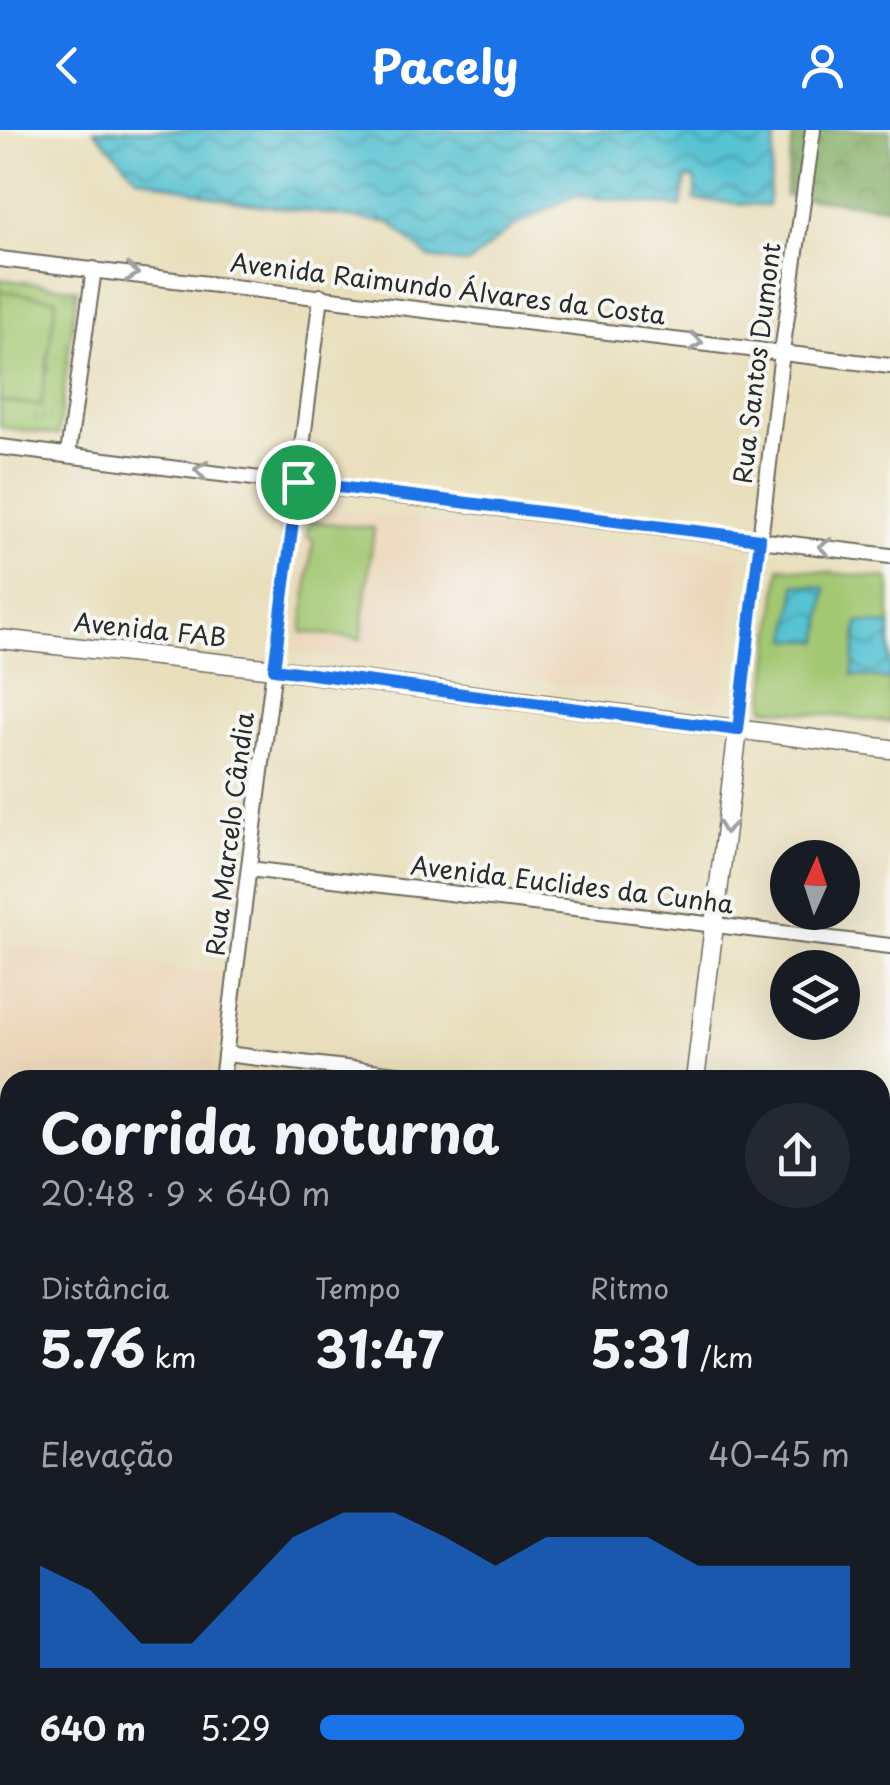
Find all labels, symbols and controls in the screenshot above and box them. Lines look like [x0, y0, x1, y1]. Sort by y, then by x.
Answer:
text: Pacely [372, 31, 518, 99]
icon: back [40, 38, 95, 93]
icon: person [795, 38, 850, 93]
street label: Rua Santos Dumont [722, 240, 790, 486]
street label: Avenida Raimundo Álvares da Costa [228, 242, 668, 334]
one-way arrow [124, 262, 140, 283]
one-way arrow [689, 331, 705, 352]
pin [256, 440, 341, 525]
icon: arrive [271, 455, 326, 510]
one-way arrow [193, 461, 209, 482]
one-way arrow [817, 538, 833, 559]
street label: Avenida FAB [72, 602, 228, 656]
street label: Rua Marcelo Cândia [195, 710, 263, 958]
one-way arrow [716, 819, 737, 835]
north arrow [770, 840, 860, 930]
map controls [770, 840, 860, 1040]
street label: Avenida Euclides da Cunha [409, 845, 736, 923]
button: layers [770, 950, 860, 1040]
text: Corrida noturna [40, 1090, 500, 1173]
button: share [745, 1103, 850, 1208]
text: 20:48 · 9 × 640 m [40, 1169, 330, 1217]
text: Distância [40, 1266, 169, 1309]
text: Tempo [315, 1266, 401, 1309]
text: Ritmo [590, 1266, 669, 1309]
text: 5.76 [40, 1309, 145, 1385]
text: 31:47 [315, 1309, 444, 1385]
text: 5:31 [590, 1309, 691, 1385]
text: km [145, 1335, 197, 1378]
text: /km [691, 1335, 754, 1378]
text: Elevação [40, 1430, 174, 1478]
text: 40–45 m [708, 1430, 850, 1478]
text: 640 m [40, 1704, 146, 1752]
text: 5:29 [200, 1704, 271, 1752]

